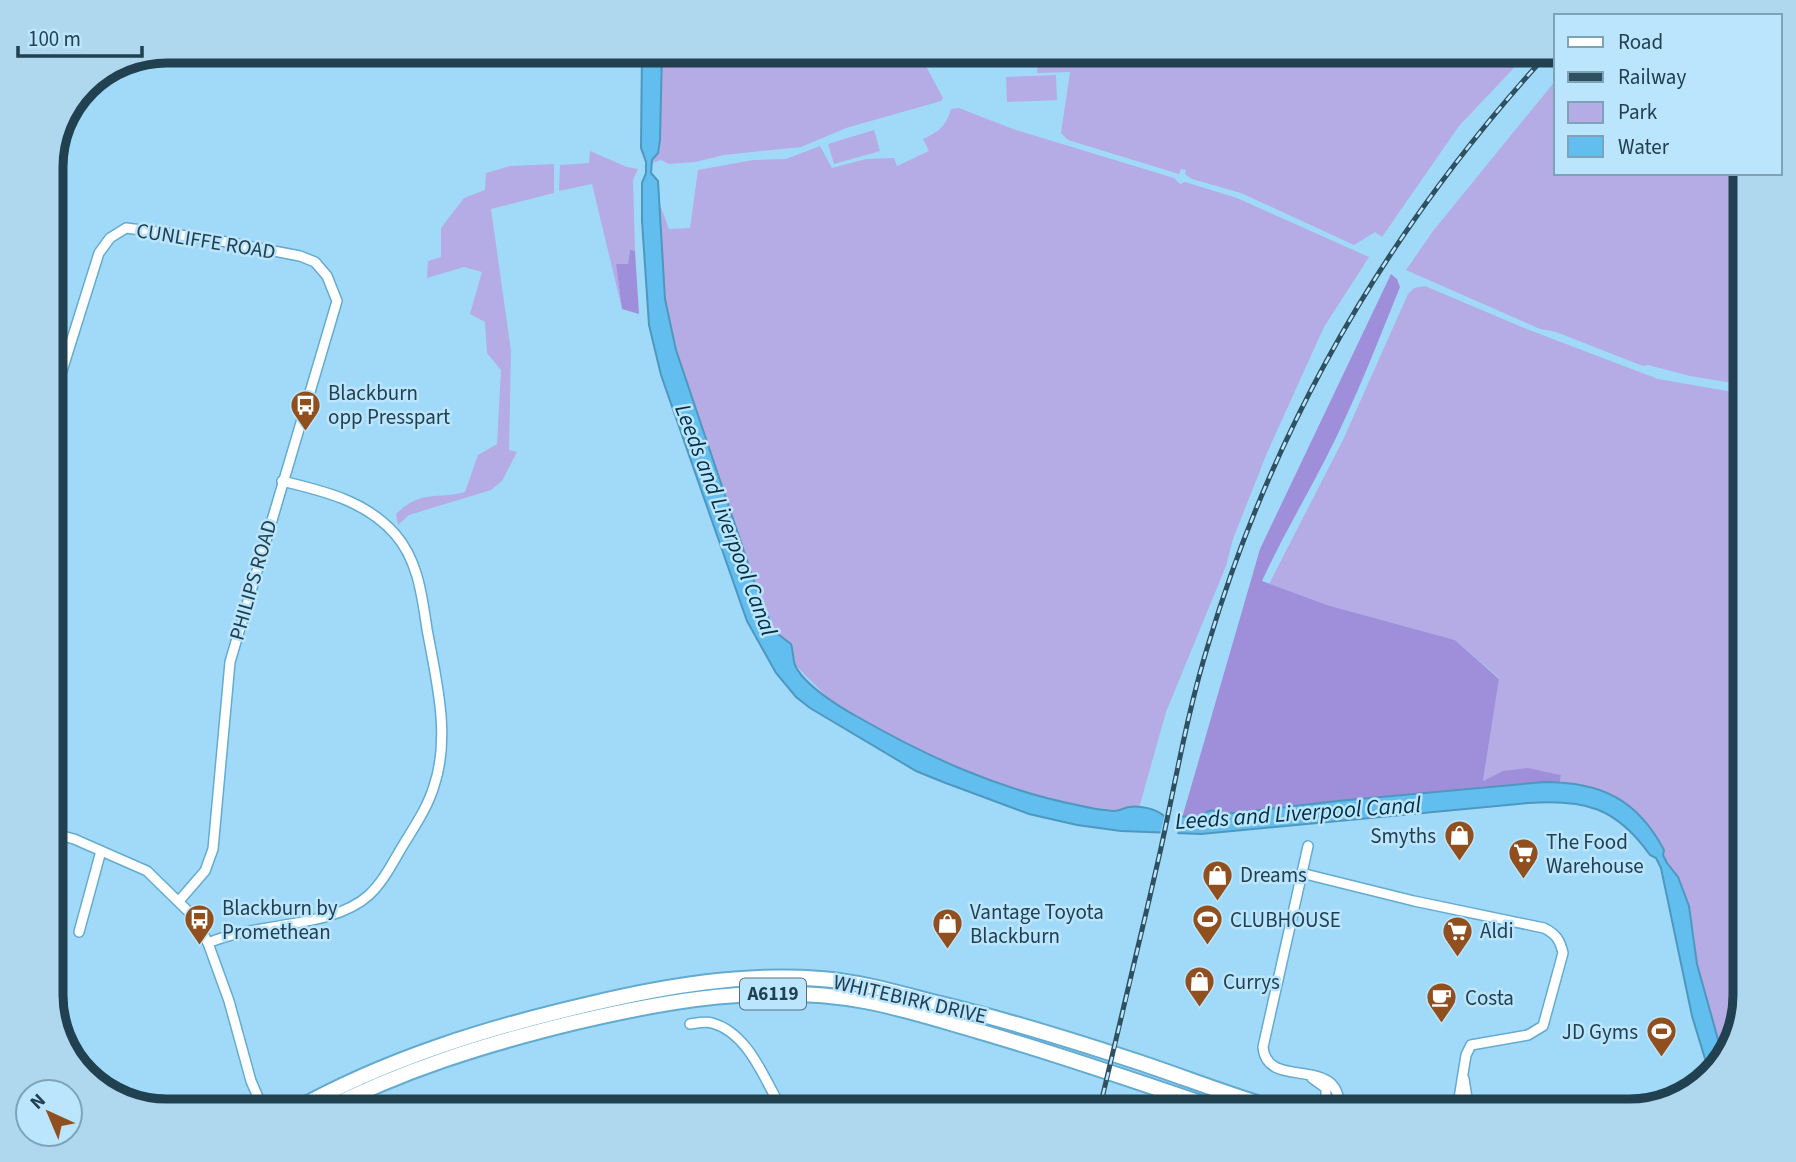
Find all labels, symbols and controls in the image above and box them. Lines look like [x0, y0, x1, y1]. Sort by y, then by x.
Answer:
scale bar [18, 14, 142, 58]
legend [1554, 14, 1782, 175]
text: 100 m [28, 24, 81, 54]
text: Road [1618, 27, 1663, 57]
text: Railway [1618, 62, 1686, 92]
text: Park [1618, 97, 1658, 127]
text: Water [1618, 132, 1670, 162]
street label: CUNLIFFE ROAD [134, 215, 278, 267]
place label: Blackburn opp Presspart [328, 378, 450, 432]
bus stop icon: Blackburn opp Presspart [288, 388, 322, 432]
water label: Leeds and Liverpool Canal [666, 399, 786, 641]
street label: PHILIPS ROAD [222, 516, 284, 644]
water label: Leeds and Liverpool Canal [1174, 788, 1422, 838]
shop icon: Smyths [1442, 819, 1476, 863]
place label: Smyths [1370, 821, 1436, 851]
place label: The Food Warehouse [1546, 827, 1644, 881]
supermarket icon: The Food Warehouse [1506, 837, 1540, 881]
shop icon: Dreams [1200, 858, 1234, 902]
place label: Dreams [1240, 860, 1307, 890]
place label: Blackburn by Promethean [222, 893, 338, 947]
place label: Vantage Toyota Blackburn [970, 897, 1104, 951]
bus stop icon: Blackburn by Promethean [182, 903, 216, 947]
sports icon: CLUBHOUSE [1190, 903, 1224, 947]
place label: CLUBHOUSE [1230, 905, 1341, 935]
shop icon: Vantage Toyota Blackburn [930, 907, 964, 951]
supermarket icon: Aldi [1440, 914, 1474, 958]
place label: Aldi [1480, 916, 1514, 946]
shop icon: Currys [1183, 965, 1217, 1009]
street label: WHITEBIRK DRIVE [830, 967, 990, 1031]
place label: Currys [1223, 967, 1280, 997]
road number: A6119 [740, 978, 806, 1010]
cafe icon: Costa [1425, 981, 1459, 1025]
place label: Costa [1465, 983, 1514, 1013]
sports icon: JD Gyms [1644, 1015, 1678, 1059]
place label: JD Gyms [1562, 1017, 1638, 1047]
north arrow [14, 1078, 84, 1148]
text: N [24, 1088, 52, 1116]

